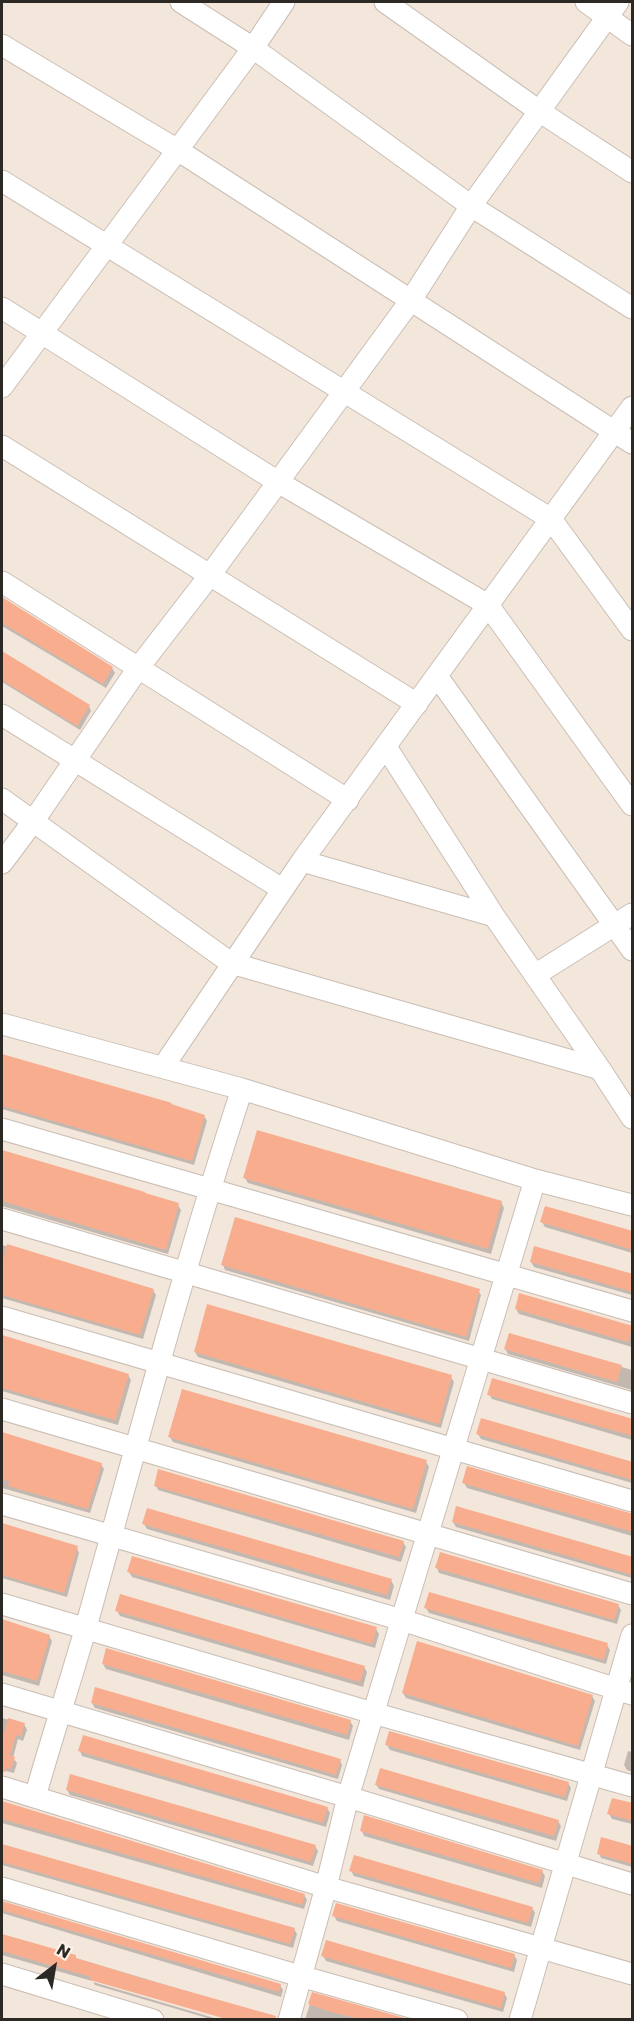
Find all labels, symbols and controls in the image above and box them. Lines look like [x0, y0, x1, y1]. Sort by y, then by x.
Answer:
north arrow [24, 1937, 84, 1997]
text: N [52, 1938, 75, 1964]

